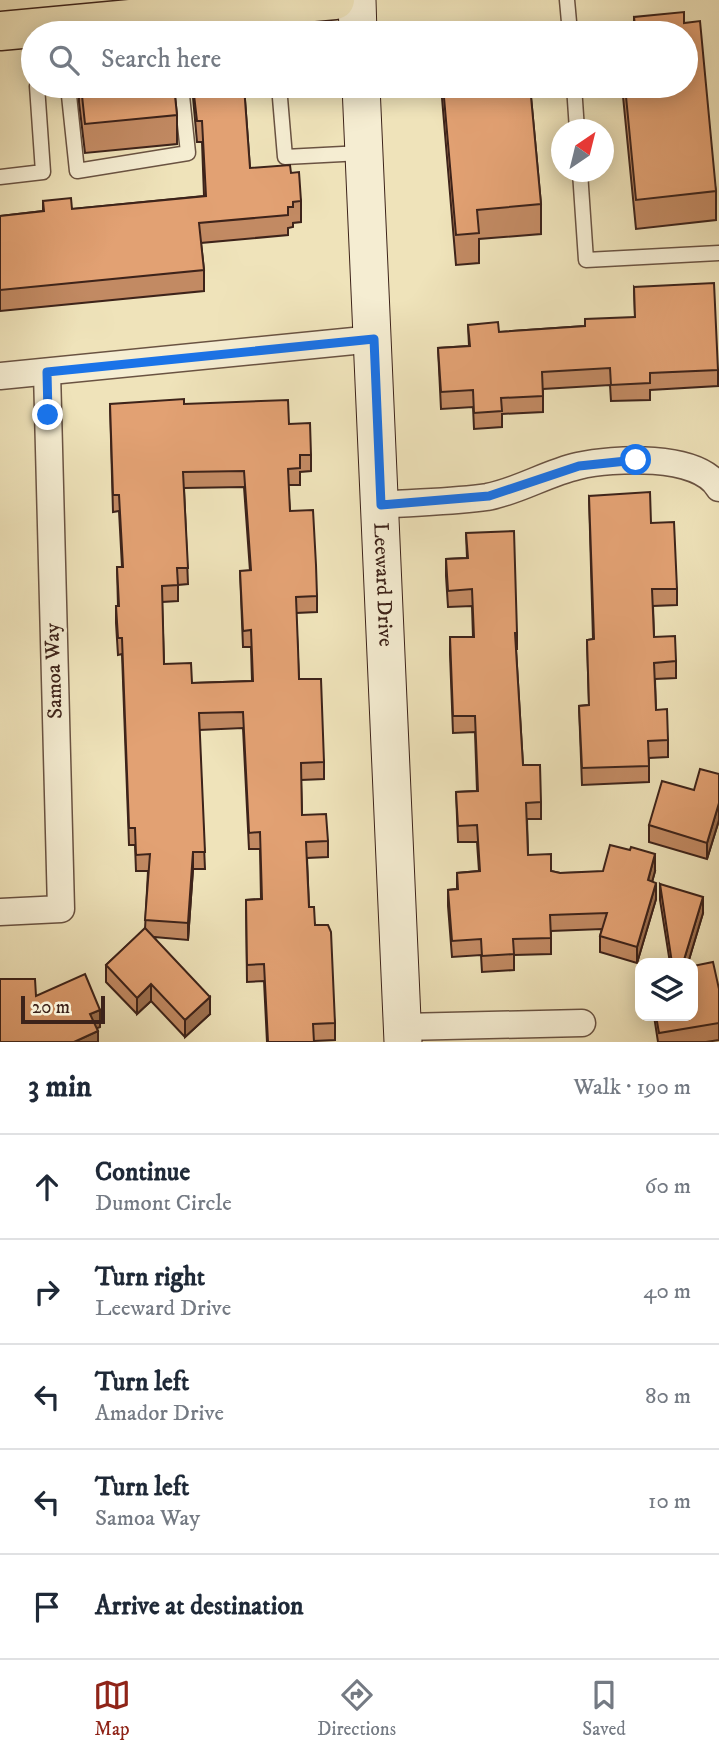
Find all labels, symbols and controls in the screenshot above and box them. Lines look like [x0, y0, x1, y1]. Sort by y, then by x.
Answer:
search box [21, 21, 698, 98]
icon: search [45, 41, 83, 79]
text: Search here [101, 43, 221, 76]
north arrow [551, 119, 614, 182]
route end [32, 399, 63, 430]
route start [620, 444, 651, 475]
street label: Leeward Drive [367, 522, 399, 648]
street label: Samoa Way [39, 622, 69, 719]
map controls [635, 958, 698, 1021]
button: layers [635, 958, 698, 1021]
scale bar [21, 993, 105, 1025]
text: 20 m [32, 996, 70, 1019]
text: 3 min [28, 1069, 92, 1106]
text: Walk · 190 m [573, 1073, 691, 1102]
text: Continue [95, 1156, 190, 1189]
icon: ahead [28, 1168, 66, 1206]
text: 60 m [644, 1172, 691, 1201]
text: Dumont Circle [95, 1189, 232, 1218]
text: Turn right [95, 1261, 205, 1294]
icon: right [28, 1273, 66, 1311]
text: 40 m [643, 1277, 691, 1306]
text: Leeward Drive [95, 1294, 231, 1323]
text: Turn left [95, 1366, 189, 1399]
icon: left [28, 1378, 66, 1416]
text: 80 m [645, 1382, 691, 1411]
text: Amador Drive [95, 1399, 224, 1428]
text: Turn left [95, 1471, 189, 1504]
icon: left [28, 1483, 66, 1521]
text: 10 m [648, 1487, 691, 1516]
text: Samoa Way [95, 1504, 200, 1533]
icon: arrive [28, 1588, 66, 1626]
text: Arrive at destination [95, 1590, 304, 1623]
tab: Map [93, 1676, 131, 1741]
tab: Directions [317, 1676, 396, 1741]
tab: Saved [582, 1676, 626, 1741]

